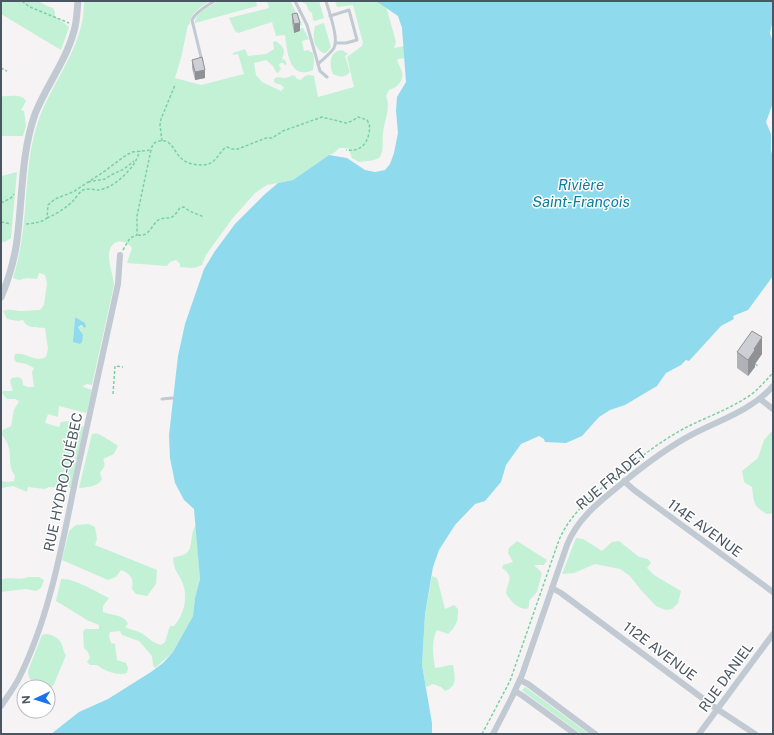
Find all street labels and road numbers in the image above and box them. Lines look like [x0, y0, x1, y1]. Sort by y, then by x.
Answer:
street label: RUE HYDRO-QUÉBEC [39, 411, 86, 553]
street label: RUE FRADET [573, 445, 649, 513]
street label: 114E AVENUE [665, 496, 745, 560]
street label: 112E AVENUE [620, 618, 700, 684]
street label: RUE DANIEL [696, 639, 756, 715]

